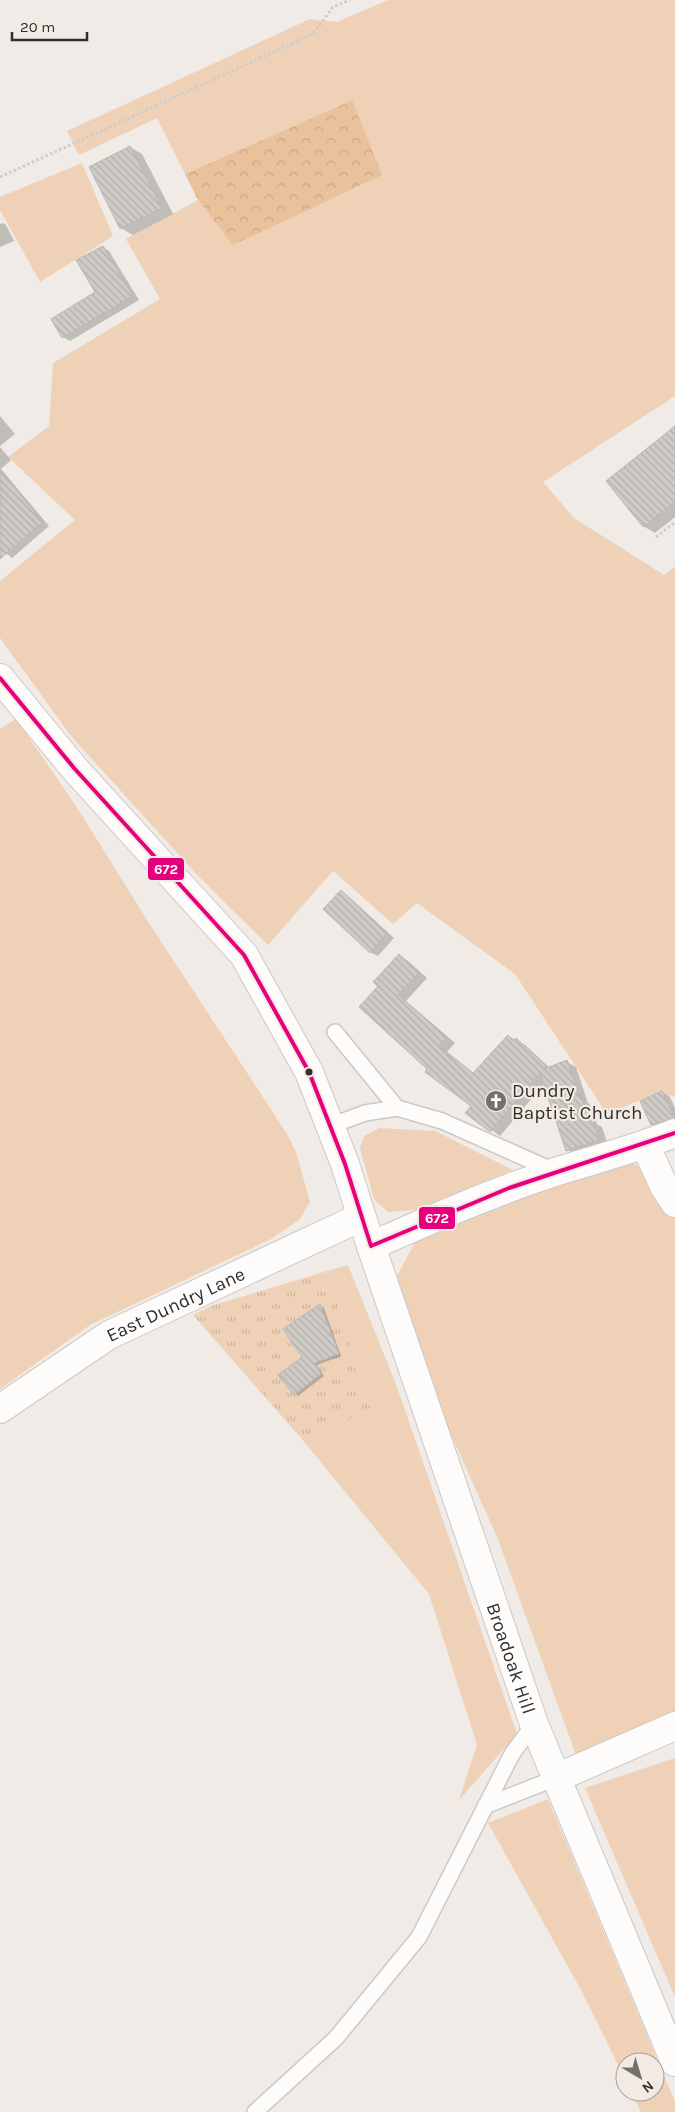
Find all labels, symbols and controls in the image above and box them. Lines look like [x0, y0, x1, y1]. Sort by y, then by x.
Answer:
scale bar [12, 10, 88, 42]
text: 20 m [20, 18, 55, 36]
line badge: 672 [147, 857, 185, 881]
text: 672 [154, 861, 178, 878]
unlabelled marker [304, 1067, 314, 1077]
place label: Dundry Baptist Church [512, 1080, 643, 1124]
church icon: Dundry Baptist Church [484, 1089, 508, 1113]
line badge: 672 [418, 1206, 456, 1230]
text: 672 [425, 1210, 449, 1227]
street label: East Dundry Lane [103, 1263, 249, 1347]
street label: Broadoak Hill [481, 1600, 540, 1717]
north arrow [615, 2052, 665, 2102]
text: N [639, 2077, 657, 2097]

